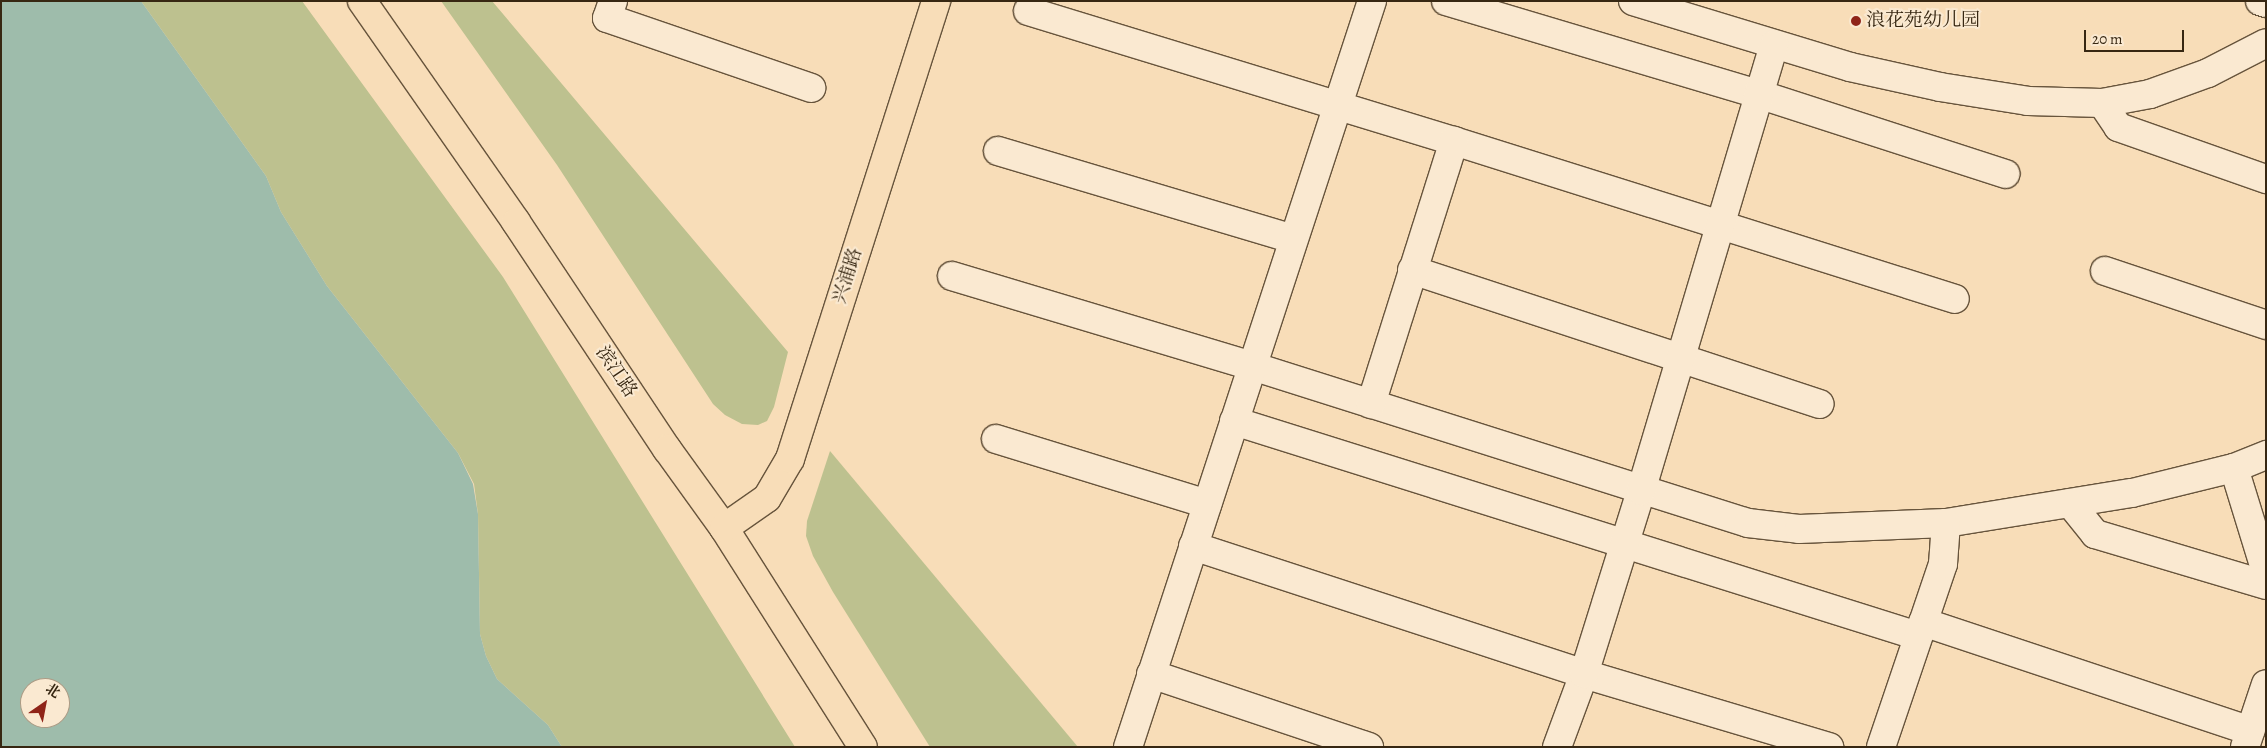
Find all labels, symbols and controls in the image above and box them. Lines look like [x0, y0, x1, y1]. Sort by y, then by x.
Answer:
place label: 浪花苑幼儿园 [1866, 10, 1980, 32]
marker: 浪花苑幼儿园 [1850, 15, 1862, 27]
scale bar [2087, 20, 2187, 52]
text: 20 m [2092, 29, 2123, 49]
street label: 兴浦路 [828, 245, 868, 307]
street label: 滨江路 [591, 342, 641, 402]
north arrow [20, 678, 70, 728]
text: 北 [42, 679, 64, 703]

